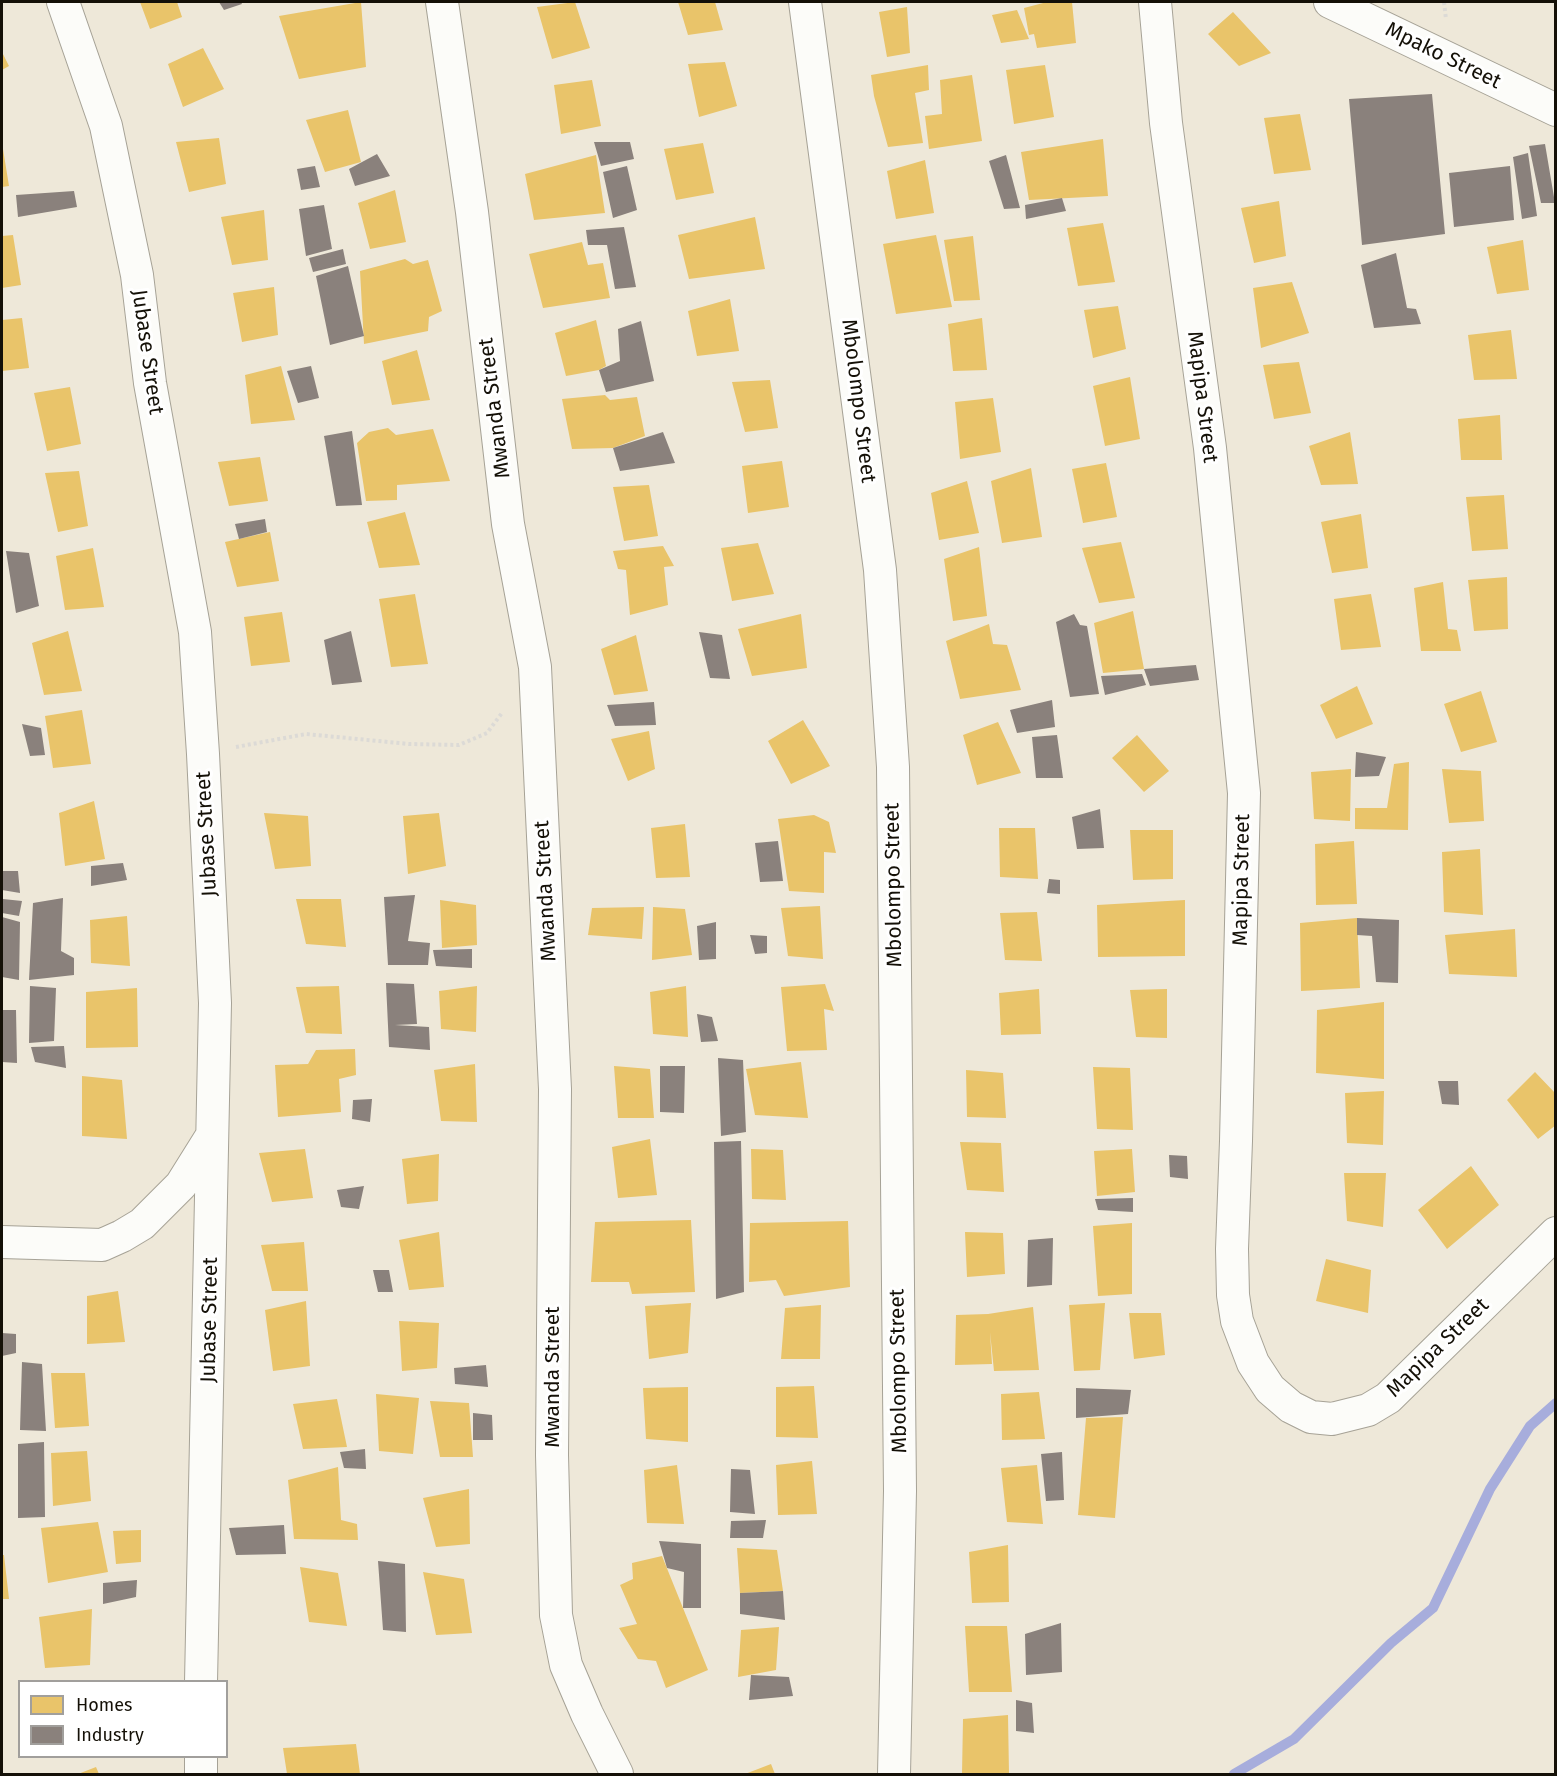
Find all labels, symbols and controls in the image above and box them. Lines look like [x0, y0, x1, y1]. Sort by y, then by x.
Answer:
street label: Mpako Street [1381, 17, 1505, 95]
street label: Jubase Street [126, 288, 168, 416]
street label: Mbolompo Street [835, 318, 881, 484]
street label: Mapipa Street [1181, 330, 1223, 464]
street label: Mwanda Street [474, 336, 516, 480]
street label: Jubase Street [191, 770, 223, 898]
street label: Mbolompo Street [880, 802, 908, 968]
street label: Mapipa Street [1228, 814, 1256, 946]
street label: Mwanda Street [530, 820, 562, 962]
street label: Jubase Street [196, 1257, 224, 1383]
street label: Mbolompo Street [885, 1288, 913, 1454]
street label: Mapipa Street [1382, 1293, 1494, 1403]
street label: Mwanda Street [540, 1306, 566, 1448]
legend [18, 1680, 228, 1758]
text: Homes [76, 1694, 132, 1716]
text: Industry [76, 1724, 144, 1746]

